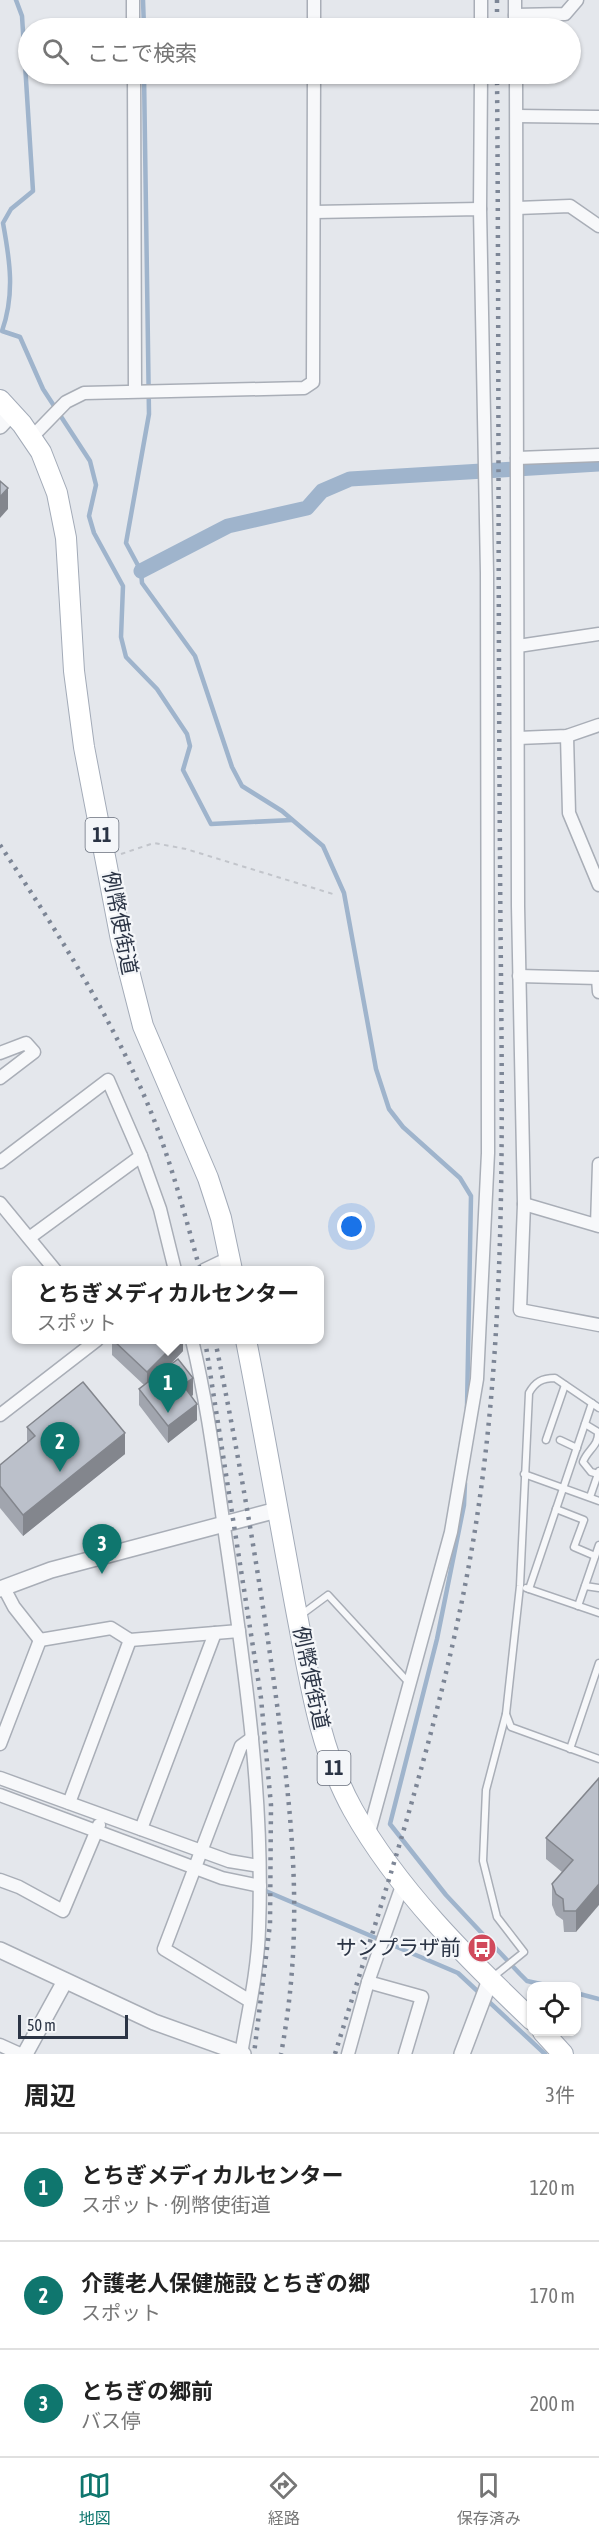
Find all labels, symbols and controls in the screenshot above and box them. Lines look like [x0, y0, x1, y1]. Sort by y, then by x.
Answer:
search box [18, 18, 581, 84]
icon: search [39, 35, 72, 68]
text: ここで検索 [87, 40, 197, 66]
road number: 11 [86, 818, 118, 852]
street label: 例幣使街道 [99, 869, 143, 977]
your location [337, 1212, 366, 1241]
popup [12, 1266, 324, 1344]
text: とちぎメディカルセンター [37, 1280, 299, 1306]
text: スポット [37, 1311, 117, 1334]
pin: 1 [148, 1364, 188, 1413]
pin: 2 [40, 1422, 80, 1472]
pin: 3 [82, 1524, 122, 1574]
street label: 例幣使街道 [289, 1624, 335, 1732]
road number: 11 [318, 1751, 350, 1785]
bus stop icon: サンプラザ前 [466, 1932, 498, 1964]
place label: サンプラザ前 [336, 1935, 461, 1959]
map controls [527, 1982, 581, 2036]
button: locate [527, 1982, 581, 2036]
scale bar [18, 2012, 128, 2040]
text: 50 m [27, 2016, 56, 2034]
text: 周辺 [24, 2081, 76, 2111]
text: 3件 [546, 2083, 575, 2106]
text: とちぎメディカルセンター [81, 2162, 343, 2188]
text: 1 [39, 2176, 48, 2199]
text: 120 m [530, 2176, 575, 2199]
text: スポット · 例幣使街道 [81, 2193, 271, 2216]
text: 介護老人保健施設 とちぎの郷 [81, 2270, 370, 2296]
text: 2 [39, 2284, 48, 2307]
text: 170 m [530, 2284, 575, 2307]
text: スポット [81, 2301, 161, 2324]
text: とちぎの郷前 [81, 2378, 213, 2404]
text: 3 [39, 2392, 48, 2415]
text: 200 m [530, 2392, 575, 2415]
text: バス停 [81, 2409, 141, 2432]
tab: 地図 [78, 2469, 111, 2529]
tab: 経路 [267, 2469, 300, 2529]
tab: 保存済み [457, 2469, 521, 2529]

